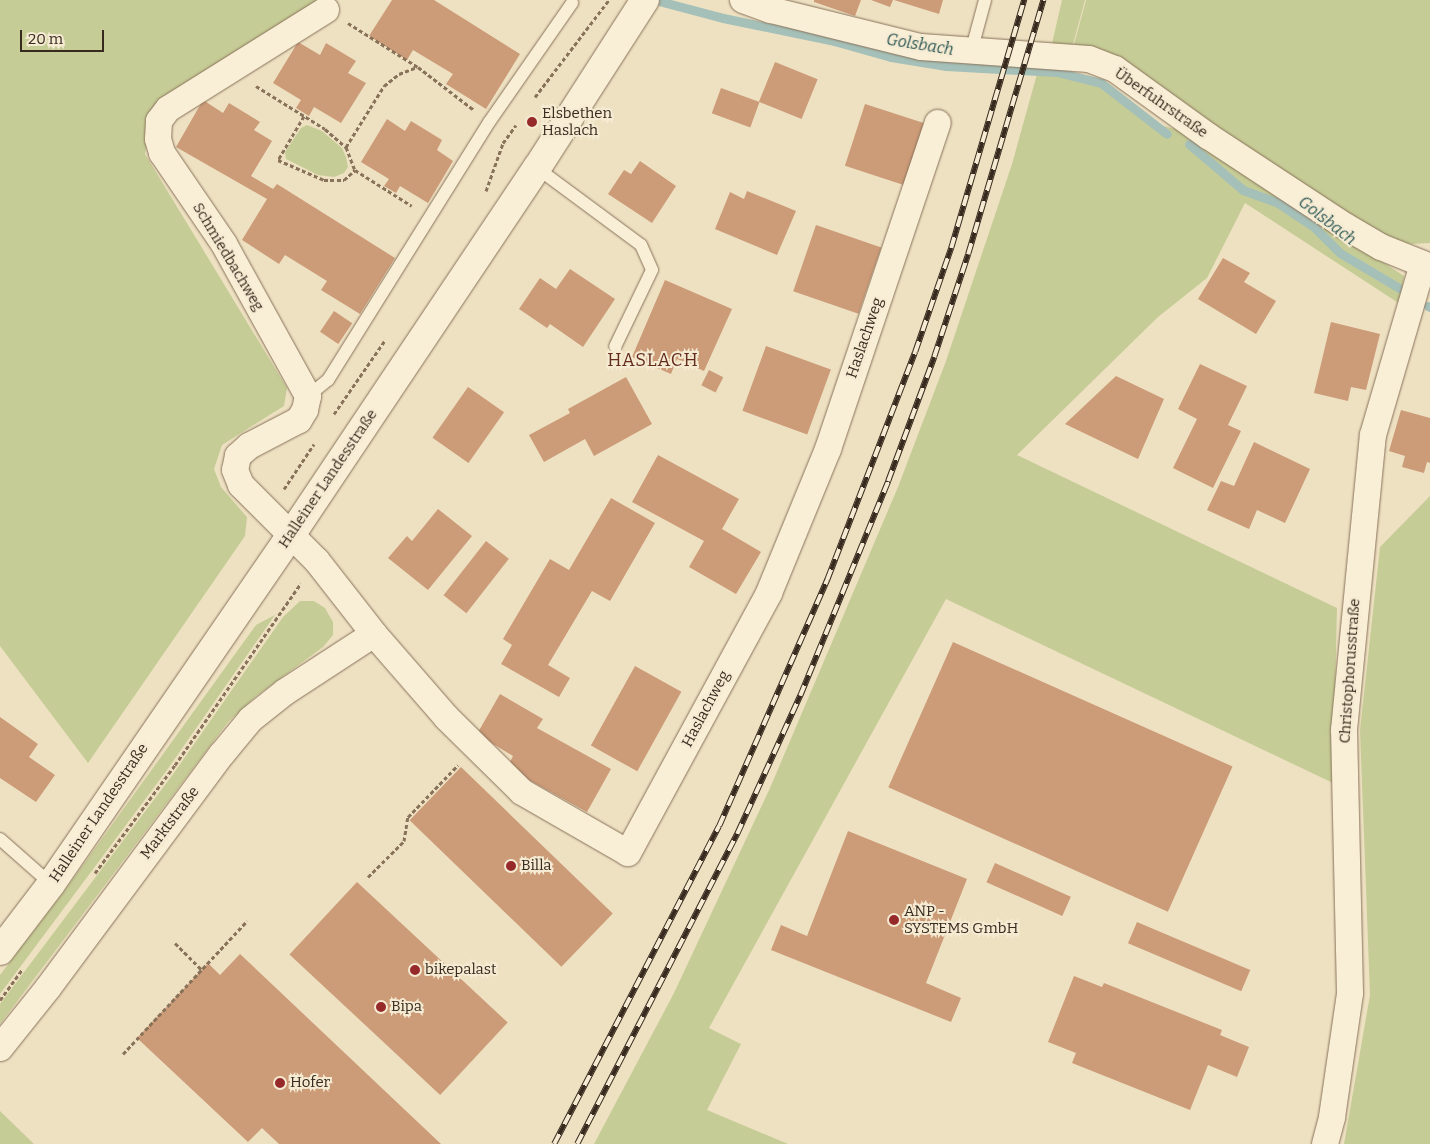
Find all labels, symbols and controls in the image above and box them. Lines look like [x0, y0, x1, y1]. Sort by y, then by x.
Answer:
scale bar [22, 20, 106, 52]
text: 20 m [28, 30, 63, 48]
water label: Golsbach [885, 30, 955, 60]
street label: Überfuhrstraße [1111, 64, 1211, 142]
place label: Elsbethen Haslach [542, 104, 612, 139]
marker: Elsbethen Haslach [526, 116, 538, 128]
water label: Golsbach [1294, 193, 1360, 249]
street label: Schmiedbachweg [189, 200, 267, 314]
street label: Haslachweg [843, 295, 887, 381]
district label: HASLACH [606, 349, 700, 371]
street label: Halleiner Landesstraße [275, 406, 381, 552]
street label: Christophorusstraße [1336, 598, 1364, 744]
street label: Haslachweg [678, 668, 734, 750]
street label: Halleiner Landesstraße [46, 740, 152, 886]
street label: Marktstraße [137, 783, 203, 863]
place label: Billa [521, 857, 551, 875]
marker: Billa [505, 860, 517, 872]
place label: ANP - SYSTEMS GmbH [904, 902, 1018, 937]
marker: ANP - SYSTEMS GmbH [888, 914, 900, 926]
place label: bikepalast [425, 961, 496, 979]
marker: bikepalast [409, 964, 421, 976]
place label: Bipa [391, 998, 422, 1016]
marker: Bipa [375, 1001, 387, 1013]
place label: Hofer [290, 1074, 330, 1092]
marker: Hofer [274, 1077, 286, 1089]

